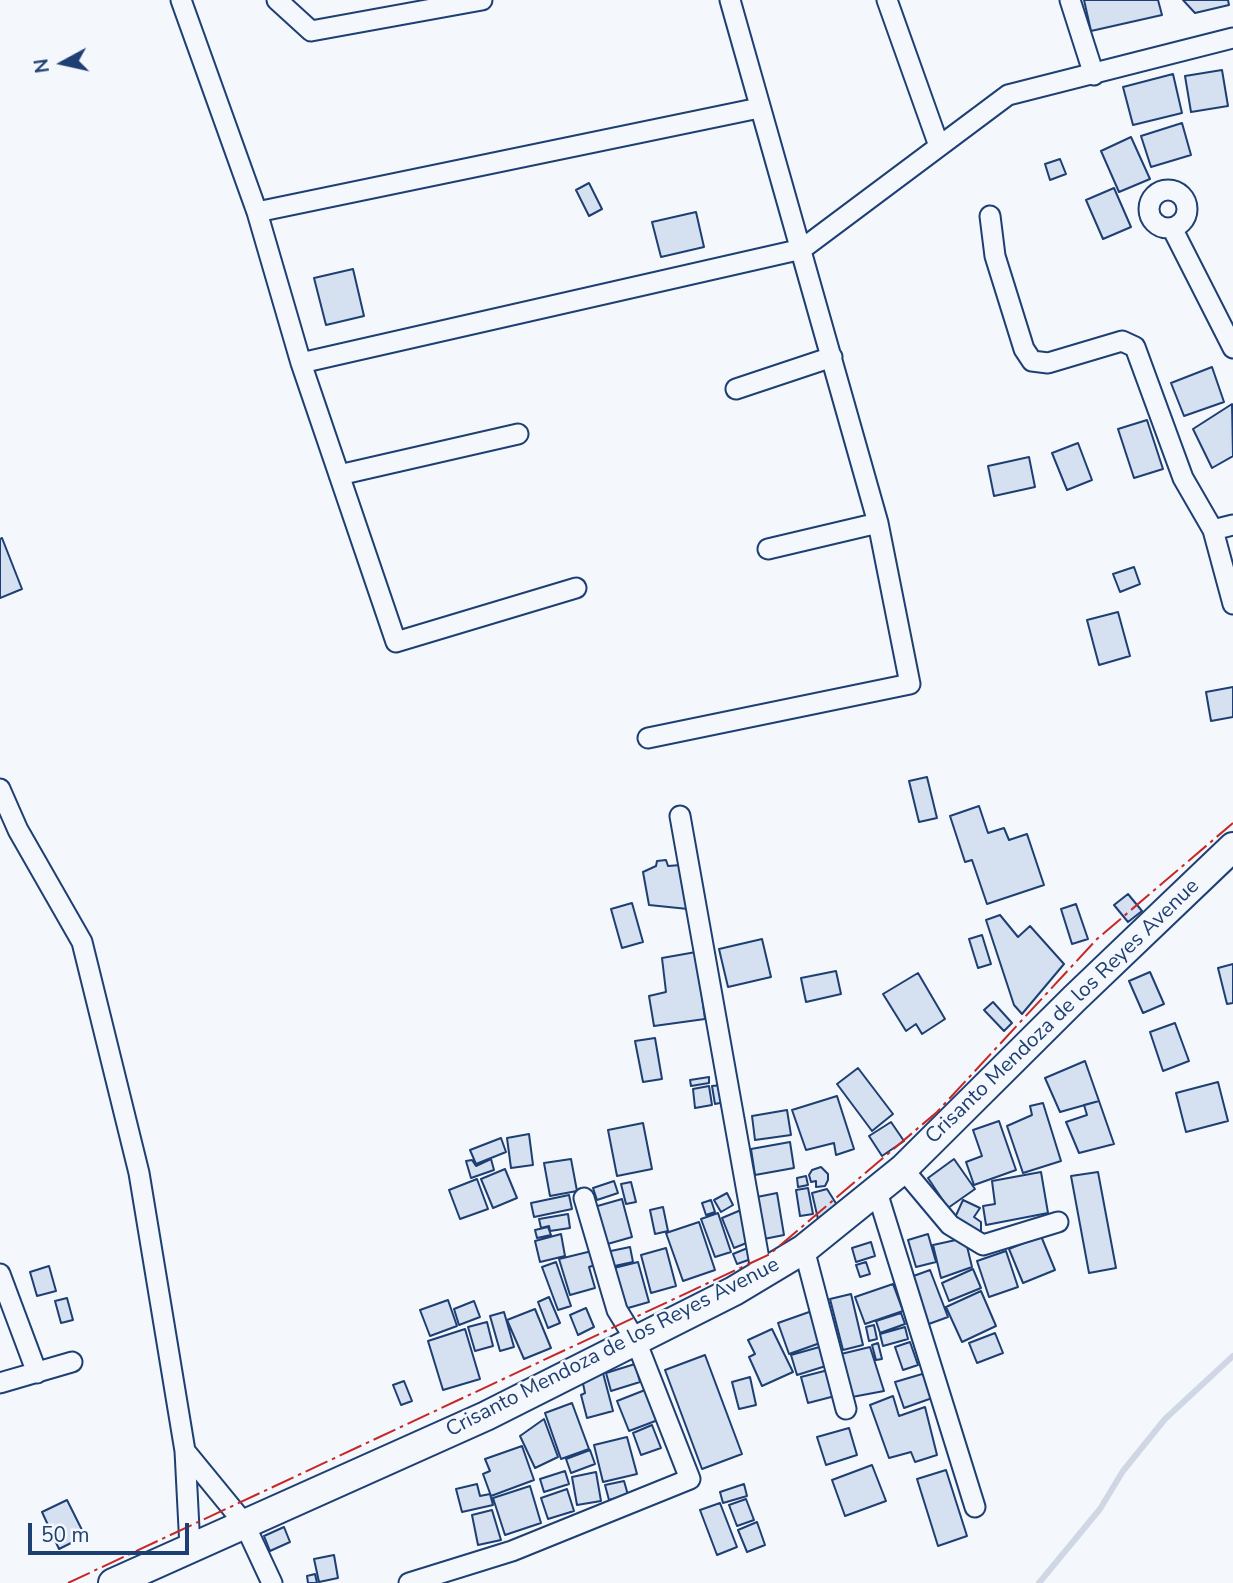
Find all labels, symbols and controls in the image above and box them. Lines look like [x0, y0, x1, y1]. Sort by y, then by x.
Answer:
north arrow [28, 28, 98, 98]
text: N [28, 57, 56, 75]
street label: Crisanto Mendoza de los Reyes Avenue [921, 874, 1205, 1150]
street label: Crisanto Mendoza de los Reyes Avenue [442, 1253, 784, 1443]
scale bar [32, 1510, 192, 1554]
text: 50 m [41, 1521, 90, 1549]

